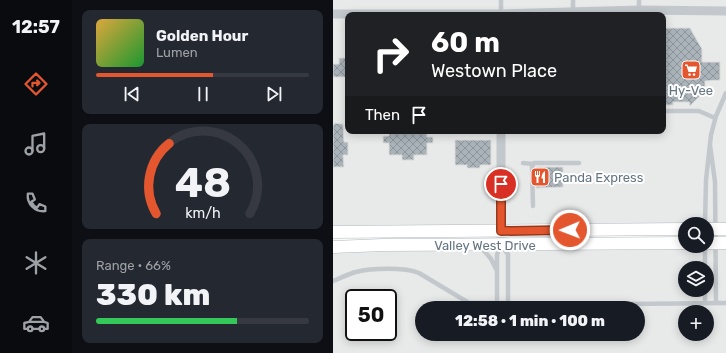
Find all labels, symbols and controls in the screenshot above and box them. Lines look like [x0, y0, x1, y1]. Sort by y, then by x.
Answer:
text: 12:57 [12, 16, 60, 38]
text: 60 m [431, 26, 500, 59]
text: Golden Hour [156, 27, 248, 45]
icon: right [365, 28, 417, 80]
text: Lumen [156, 45, 198, 60]
supermarket icon: Hy-Vee [680, 59, 702, 81]
text: Westown Place [431, 60, 557, 82]
icon: directions [22, 70, 50, 98]
icon: previous [121, 83, 143, 105]
icon: pause [192, 83, 214, 105]
icon: next [263, 83, 285, 105]
place label: Hy-Vee [669, 83, 713, 98]
icon: arrive [408, 104, 430, 126]
text: Then [365, 106, 400, 124]
icon: music [22, 130, 50, 158]
text: 48 [174, 158, 231, 207]
restaurant icon: Panda Express [529, 166, 551, 188]
pin [484, 167, 518, 201]
place label: Panda Express [554, 170, 644, 185]
icon: arrive [490, 173, 512, 195]
icon: phone [22, 189, 50, 217]
text: km/h [185, 205, 220, 222]
position arrow [549, 209, 591, 251]
map controls [678, 217, 714, 341]
button: search [678, 217, 714, 253]
street label: Valley West Drive [434, 238, 536, 253]
icon: climate [22, 249, 50, 277]
text: Range · 66% [96, 258, 171, 273]
button: layers [678, 261, 714, 297]
text: 330 km [96, 277, 210, 313]
speed limit sign: 50 [345, 289, 397, 341]
button: + [678, 305, 714, 341]
icon: car [22, 309, 50, 337]
text: 12:58 · 1 min · 100 m [455, 312, 605, 330]

